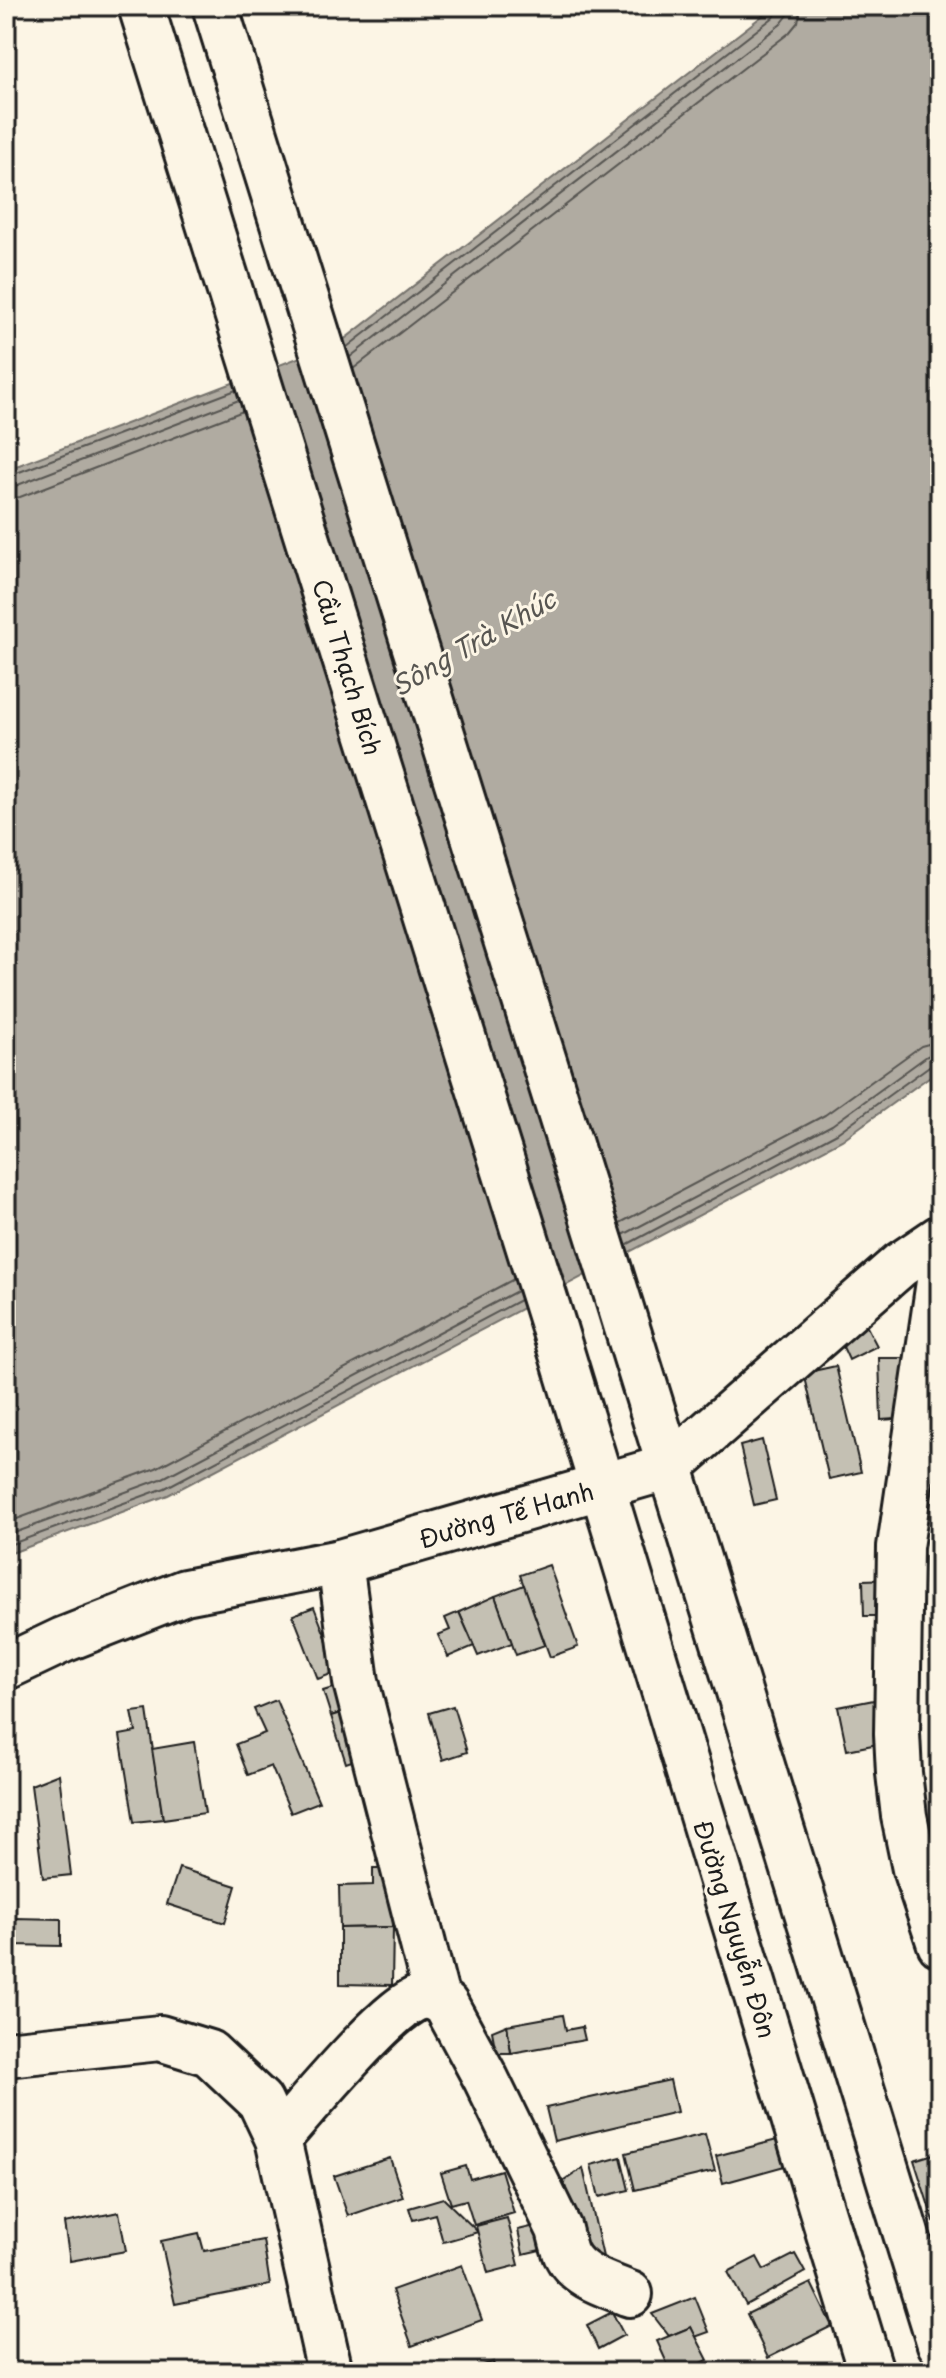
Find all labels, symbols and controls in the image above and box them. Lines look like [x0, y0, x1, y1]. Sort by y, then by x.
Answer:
street label: Cầu Thạch Bích [304, 574, 392, 760]
water label: Sông Trà Khúc [384, 578, 564, 705]
street label: Đường Tế Hanh [414, 1472, 598, 1556]
street label: Đường Nguyễn Đôn [686, 1816, 786, 2042]

